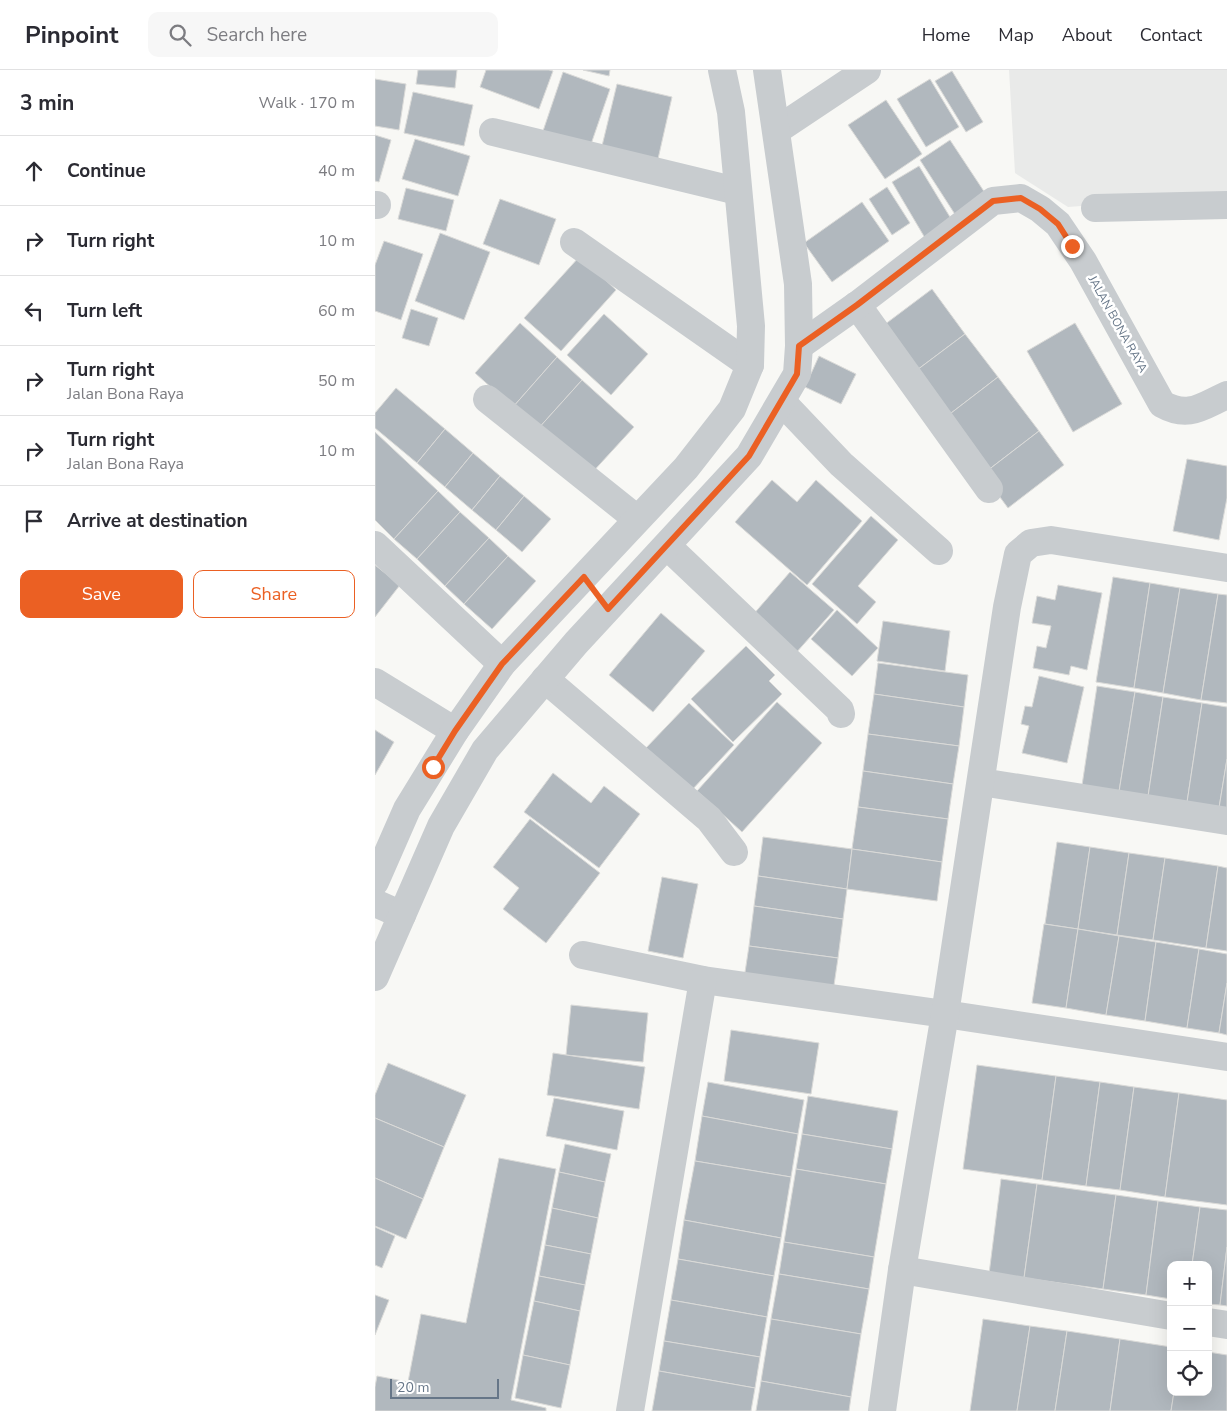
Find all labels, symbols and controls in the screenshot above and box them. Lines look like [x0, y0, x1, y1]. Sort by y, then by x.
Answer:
search box [148, 12, 498, 57]
text: Pinpoint [25, 19, 118, 51]
icon: search [166, 21, 194, 49]
text: Search here [206, 22, 307, 48]
text: Home [922, 23, 970, 47]
text: Map [998, 23, 1034, 47]
text: About [1062, 23, 1112, 47]
text: Contact [1140, 23, 1202, 47]
text: 3 min [20, 89, 74, 117]
text: Walk · 170 m [259, 92, 355, 114]
icon: ahead [20, 157, 48, 185]
text: Continue [67, 158, 146, 184]
text: 40 m [318, 160, 355, 182]
icon: right [20, 227, 48, 255]
text: Turn right [67, 228, 154, 254]
text: 10 m [318, 230, 355, 252]
route end [1061, 235, 1084, 258]
street label: JALAN BONA RAYA [1084, 272, 1151, 376]
icon: left [20, 297, 48, 325]
text: Turn left [67, 298, 142, 324]
text: 60 m [318, 300, 355, 322]
text: Turn right [67, 357, 154, 383]
icon: right [20, 367, 48, 395]
text: 50 m [318, 370, 355, 392]
text: Jalan Bona Raya [67, 383, 184, 405]
text: Turn right [67, 427, 154, 453]
icon: right [20, 437, 48, 465]
text: 10 m [318, 440, 355, 462]
text: Jalan Bona Raya [67, 453, 184, 475]
icon: arrive [20, 507, 48, 535]
text: Arrive at destination [67, 508, 248, 534]
button: Save [20, 570, 183, 618]
button: Share [193, 570, 355, 618]
route start [422, 756, 445, 779]
map controls [1167, 1261, 1212, 1396]
button: + [1167, 1261, 1212, 1306]
button: − [1167, 1306, 1212, 1351]
button: locate [1167, 1351, 1212, 1396]
scale bar [390, 1376, 499, 1399]
text: 20 m [397, 1378, 429, 1397]

